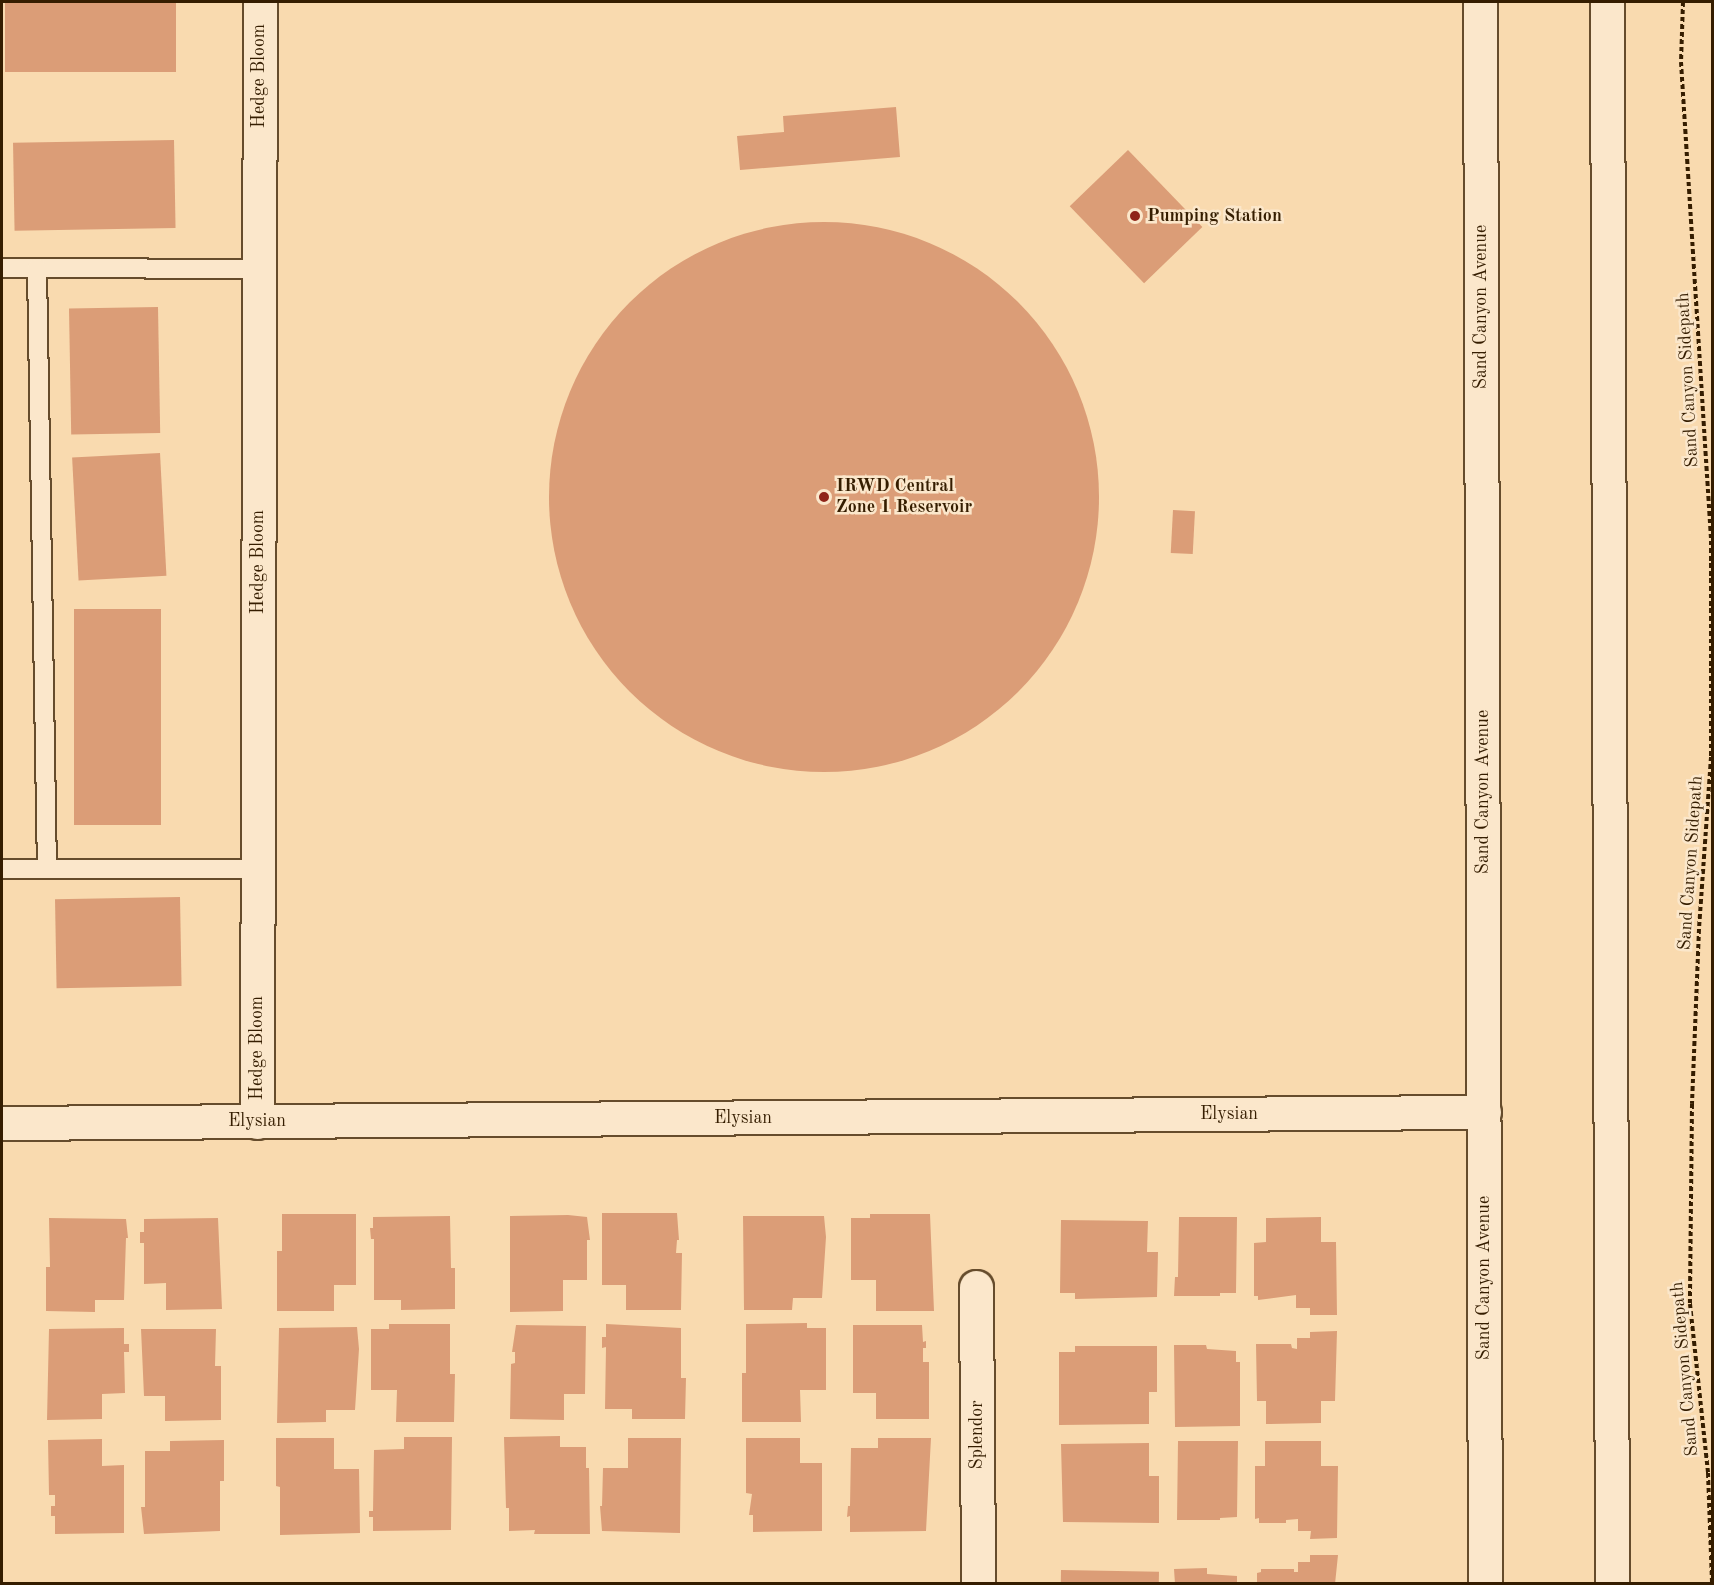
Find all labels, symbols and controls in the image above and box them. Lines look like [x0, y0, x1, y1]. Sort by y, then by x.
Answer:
street label: Hedge Bloom [248, 24, 270, 128]
place label: Pumping Station [1147, 205, 1282, 227]
marker: Pumping Station [1128, 209, 1142, 223]
street label: Sand Canyon Avenue [1470, 225, 1492, 389]
street label: Sand Canyon Sidepath [1673, 292, 1703, 468]
place label: IRWD Central Zone 1 Reservoir [836, 476, 972, 518]
marker: IRWD Central Zone 1 Reservoir [817, 490, 831, 504]
street label: Hedge Bloom [247, 510, 269, 614]
street label: Sand Canyon Avenue [1472, 710, 1494, 874]
street label: Sand Canyon Sidepath [1674, 775, 1708, 951]
street label: Hedge Bloom [246, 996, 268, 1100]
street label: Elysian [1200, 1103, 1258, 1125]
street label: Elysian [714, 1107, 772, 1129]
street label: Elysian [228, 1110, 286, 1132]
street label: Sand Canyon Avenue [1473, 1196, 1495, 1360]
street label: Sand Canyon Sidepath [1667, 1281, 1703, 1457]
street label: Splendor [966, 1400, 988, 1470]

